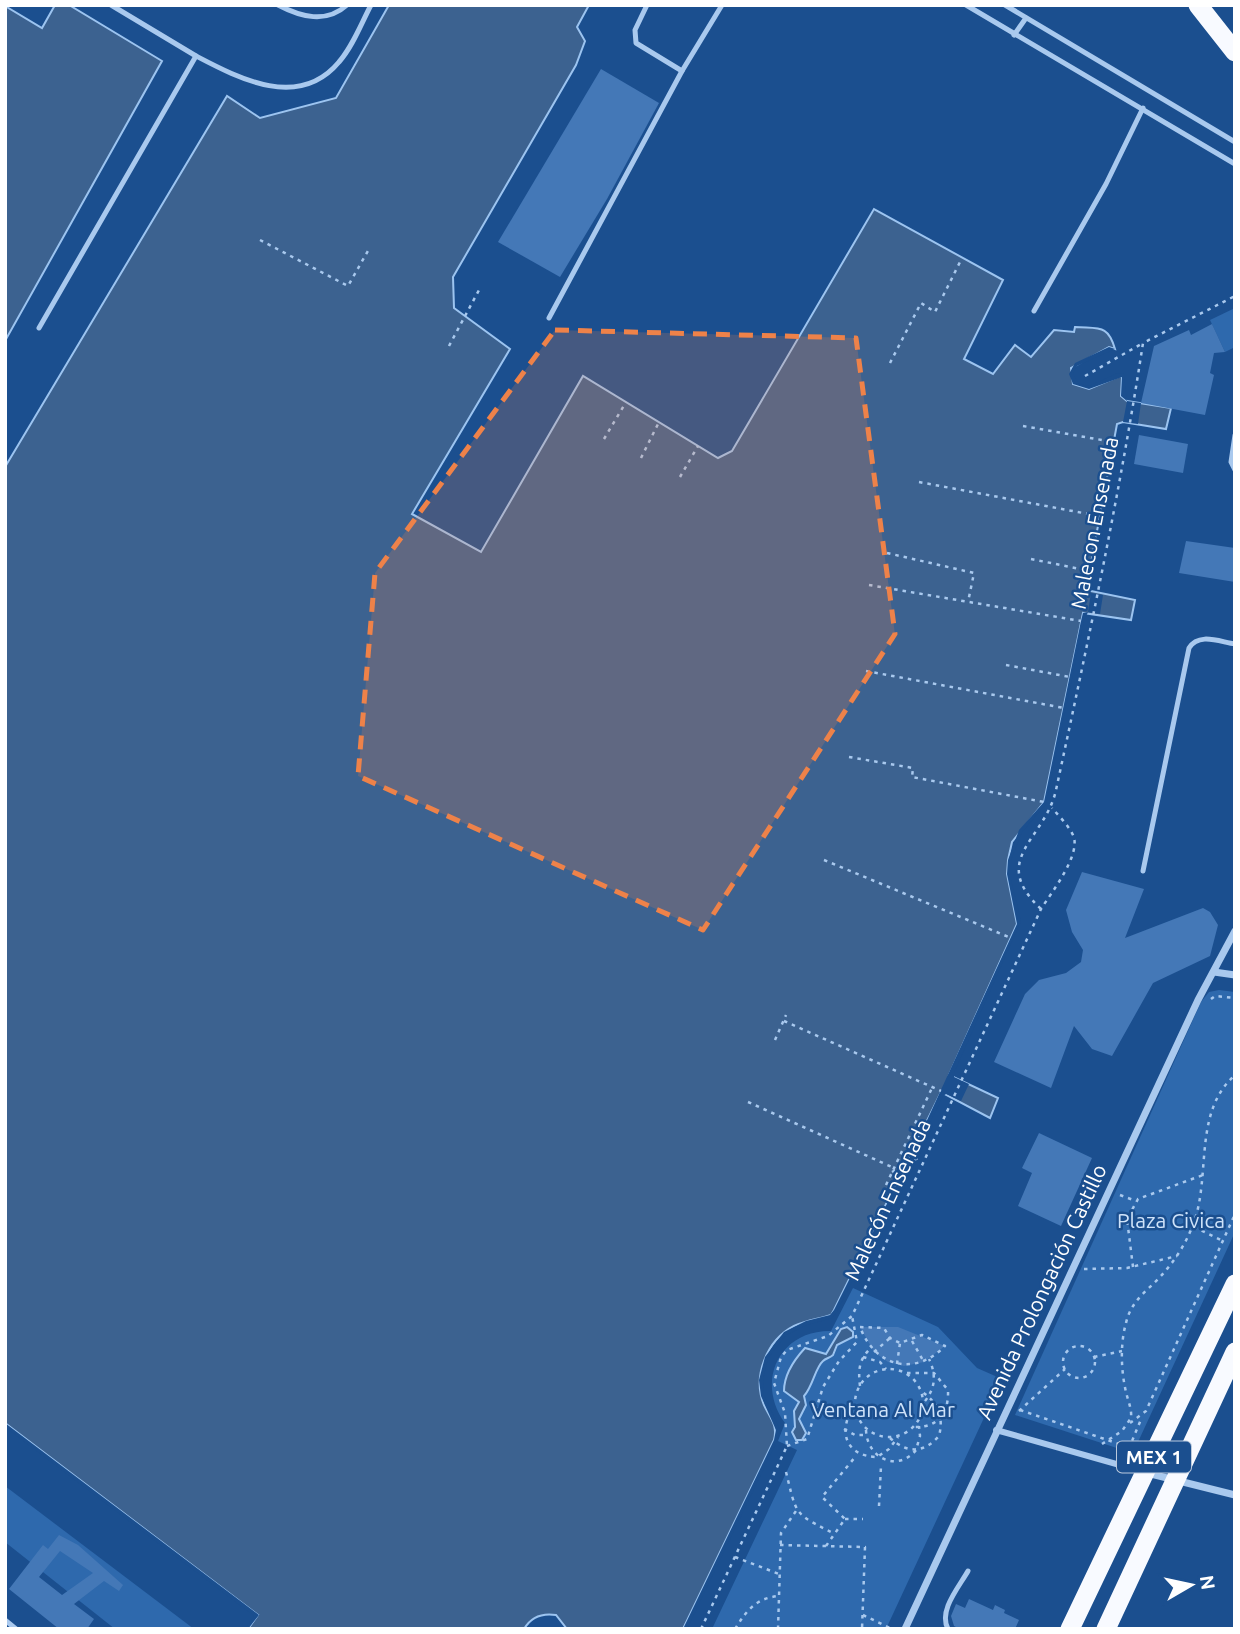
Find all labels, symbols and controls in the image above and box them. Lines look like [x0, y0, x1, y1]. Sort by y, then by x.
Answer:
street label: Malecon Ensenada [1066, 434, 1123, 611]
street label: Malecón Ensenada [839, 1115, 935, 1284]
street label: Avenida Prolongación Castillo [971, 1160, 1111, 1423]
park label: Plaza Civica [1117, 1208, 1225, 1232]
park label: Ventana Al Mar [811, 1397, 955, 1421]
road number: MEX 1 [1117, 1442, 1191, 1472]
north arrow [1156, 1550, 1226, 1620]
text: N [1196, 1574, 1220, 1591]

